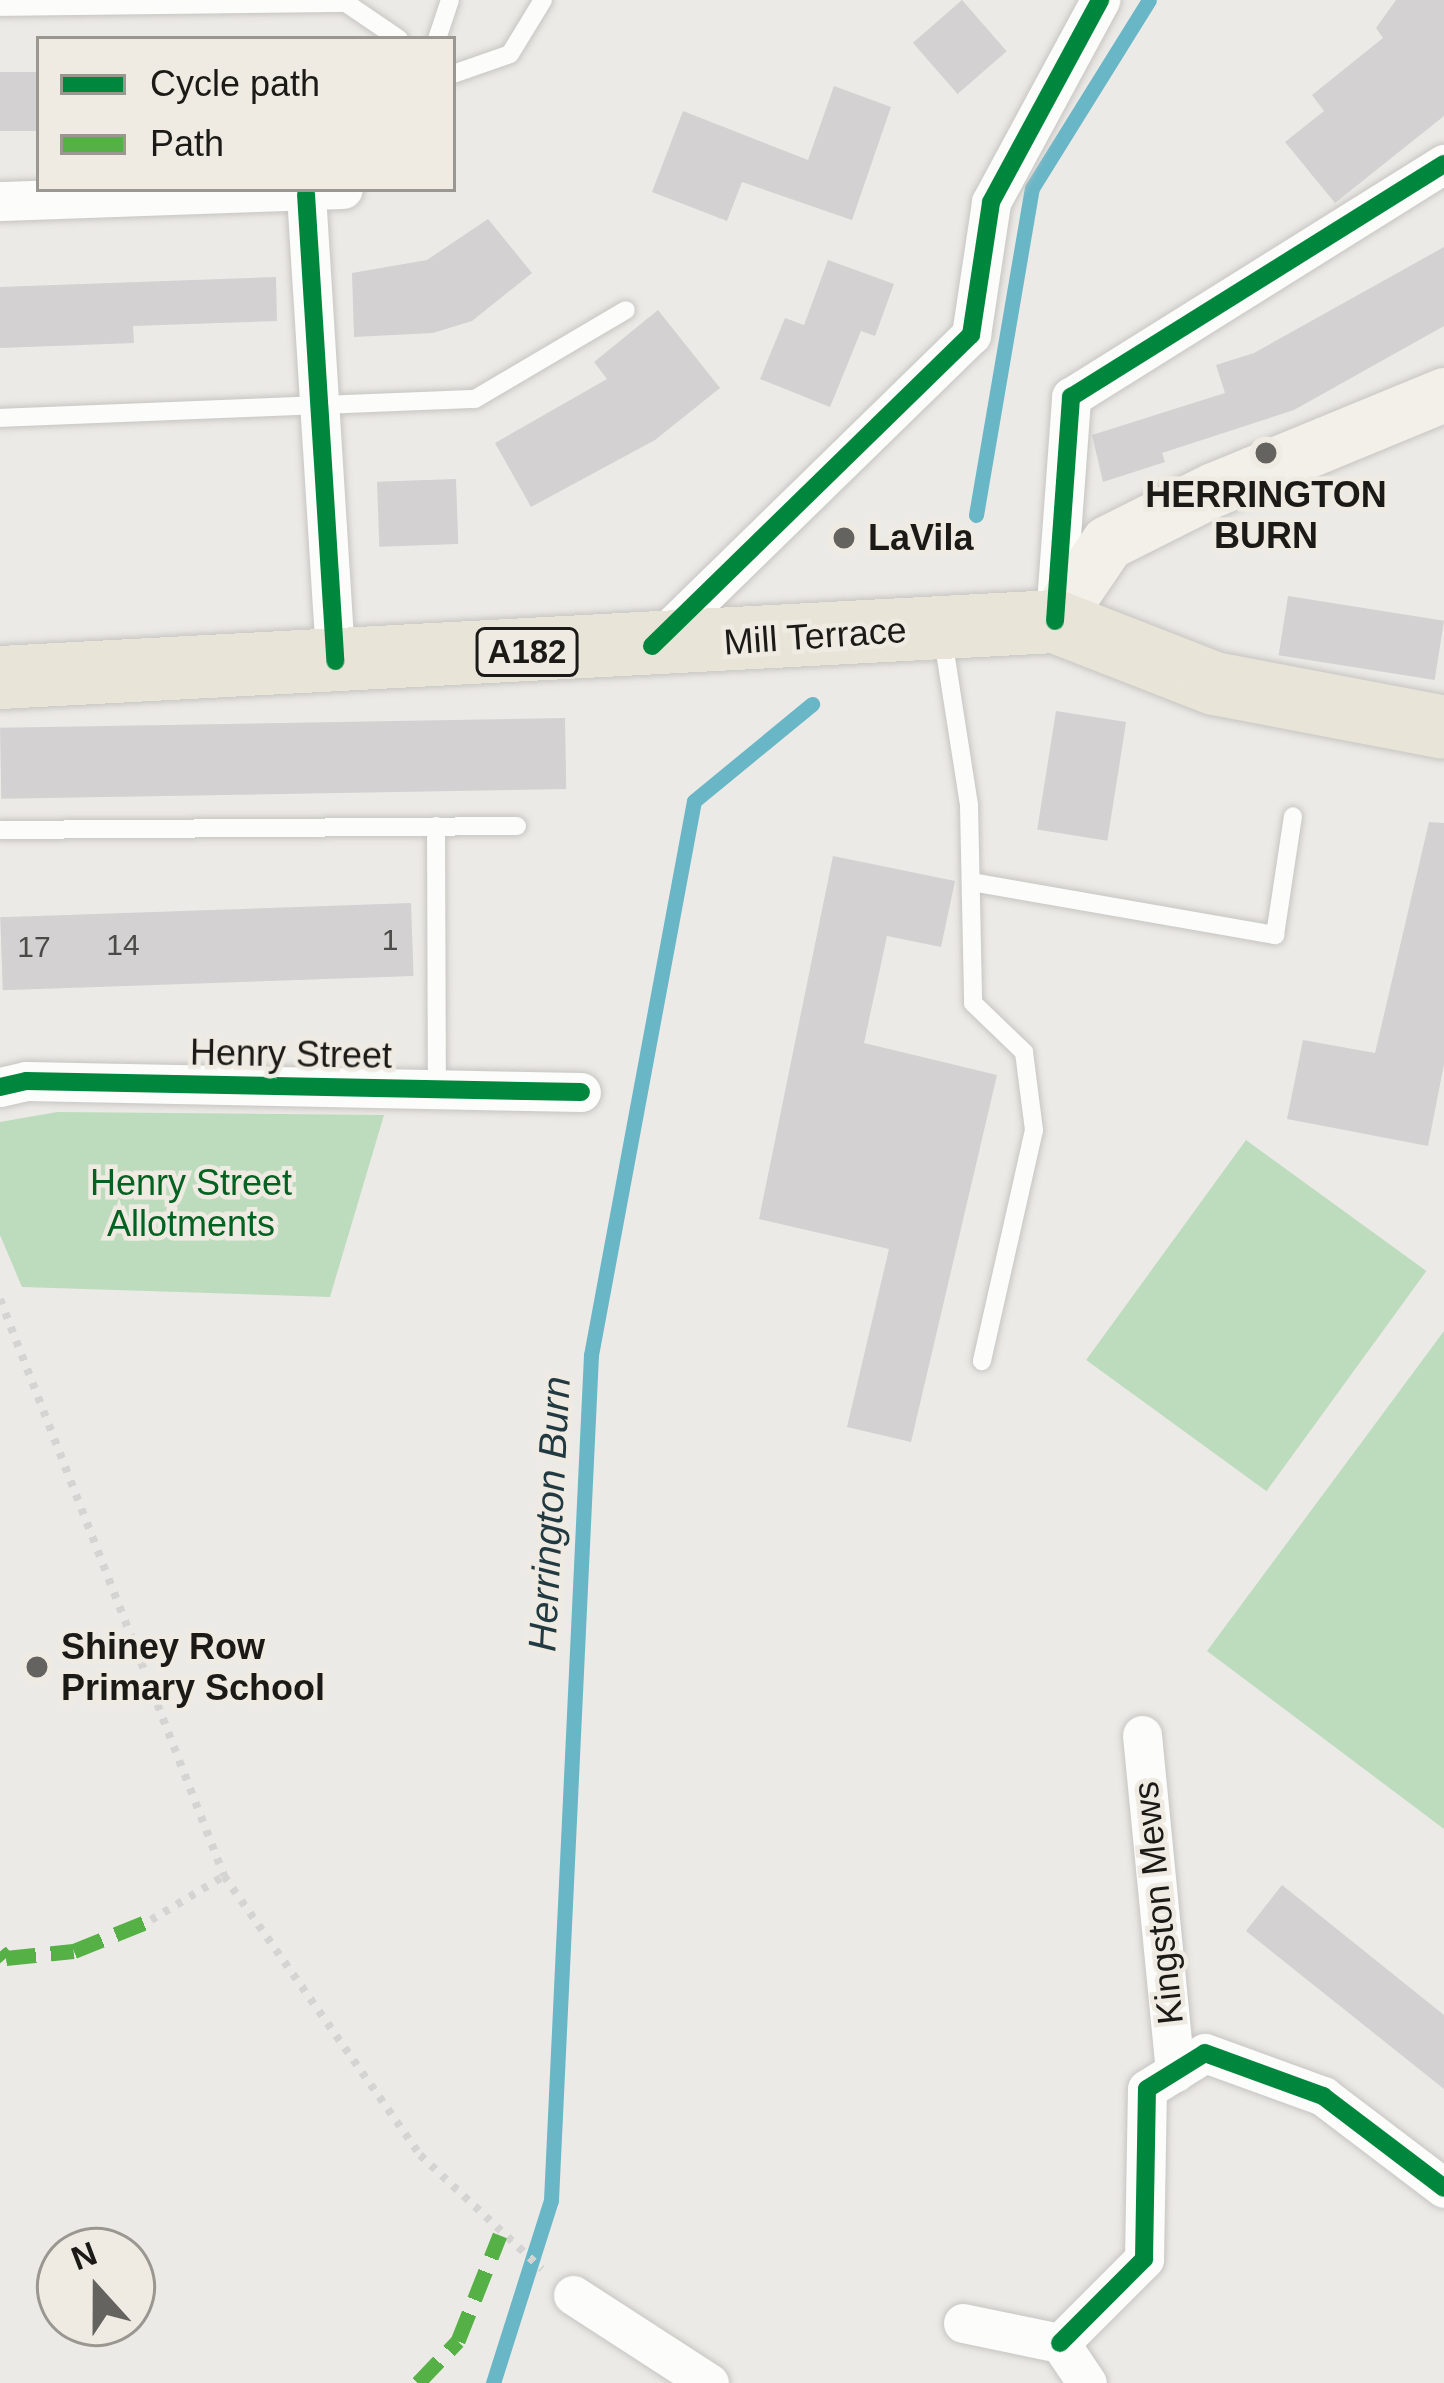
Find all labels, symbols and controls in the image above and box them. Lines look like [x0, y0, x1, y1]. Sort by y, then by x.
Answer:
legend [36, 36, 456, 192]
text: Cycle path [150, 63, 320, 104]
text: Path [150, 123, 224, 164]
marker: HERRINGTON BURN [1253, 440, 1279, 466]
place label: HERRINGTON BURN [1145, 472, 1387, 557]
place label: LaVila [868, 516, 973, 560]
marker: LaVila [831, 525, 857, 551]
street label: Mill Terrace [722, 608, 908, 664]
road number: A182 [473, 625, 581, 679]
house number: 1 [382, 922, 398, 958]
house number: 14 [106, 927, 140, 963]
house number: 17 [17, 929, 51, 965]
street label: Henry Street [190, 1031, 392, 1077]
park label: Henry Street Allotments [90, 1160, 292, 1245]
water label: Herrington Burn [519, 1375, 581, 1653]
place label: Shiney Row Primary School [61, 1624, 325, 1709]
marker: Shiney Row Primary School [24, 1654, 50, 1680]
street label: Kingston Mews [1124, 1779, 1192, 2027]
north arrow [36, 2227, 156, 2347]
text: N [66, 2234, 102, 2277]

